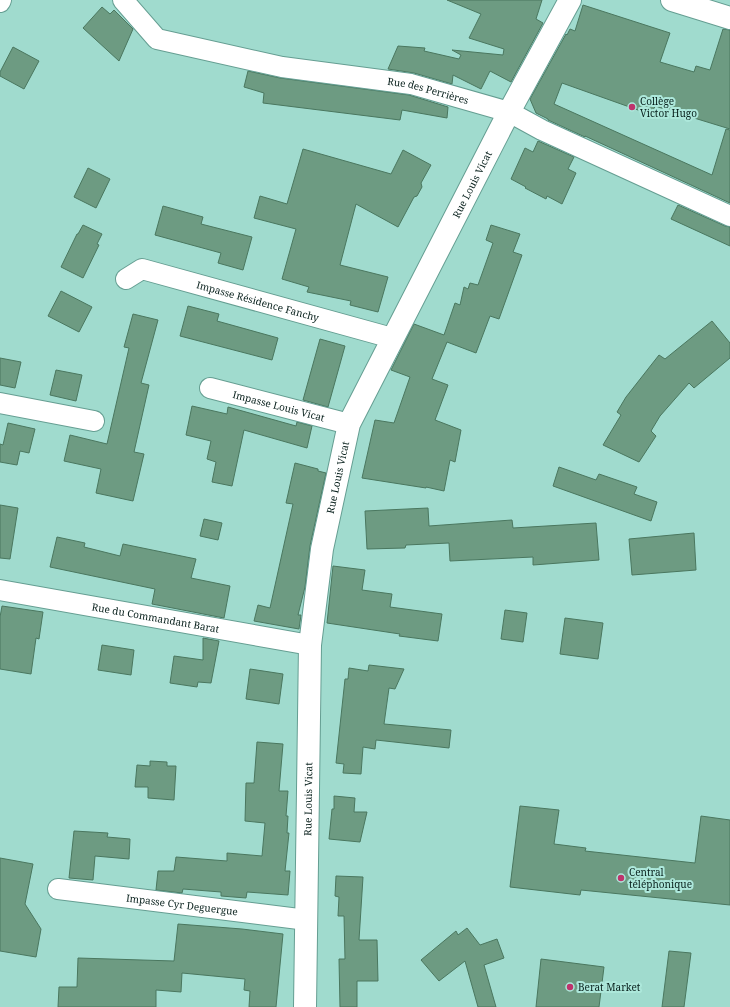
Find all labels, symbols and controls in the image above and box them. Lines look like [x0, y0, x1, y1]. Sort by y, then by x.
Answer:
street label: Rue des Perrières [387, 74, 471, 107]
place label: Collège Victor Hugo [640, 94, 697, 120]
marker: Collège Victor Hugo [627, 102, 637, 112]
street label: Rue Louis Vicat [449, 148, 495, 220]
street label: Impasse Résidence Fanchy [195, 277, 321, 325]
street label: Impasse Louis Vicat [231, 387, 327, 425]
street label: Rue Louis Vicat [323, 440, 352, 515]
street label: Rue du Commandant Barat [91, 599, 221, 636]
street label: Rue Louis Vicat [300, 762, 315, 836]
place label: Central téléphonique [629, 865, 692, 891]
marker: Central téléphonique [616, 873, 626, 883]
street label: Impasse Cyr Deguergue [125, 891, 239, 918]
place label: Berat Market [578, 980, 641, 994]
marker: Berat Market [565, 982, 575, 992]

